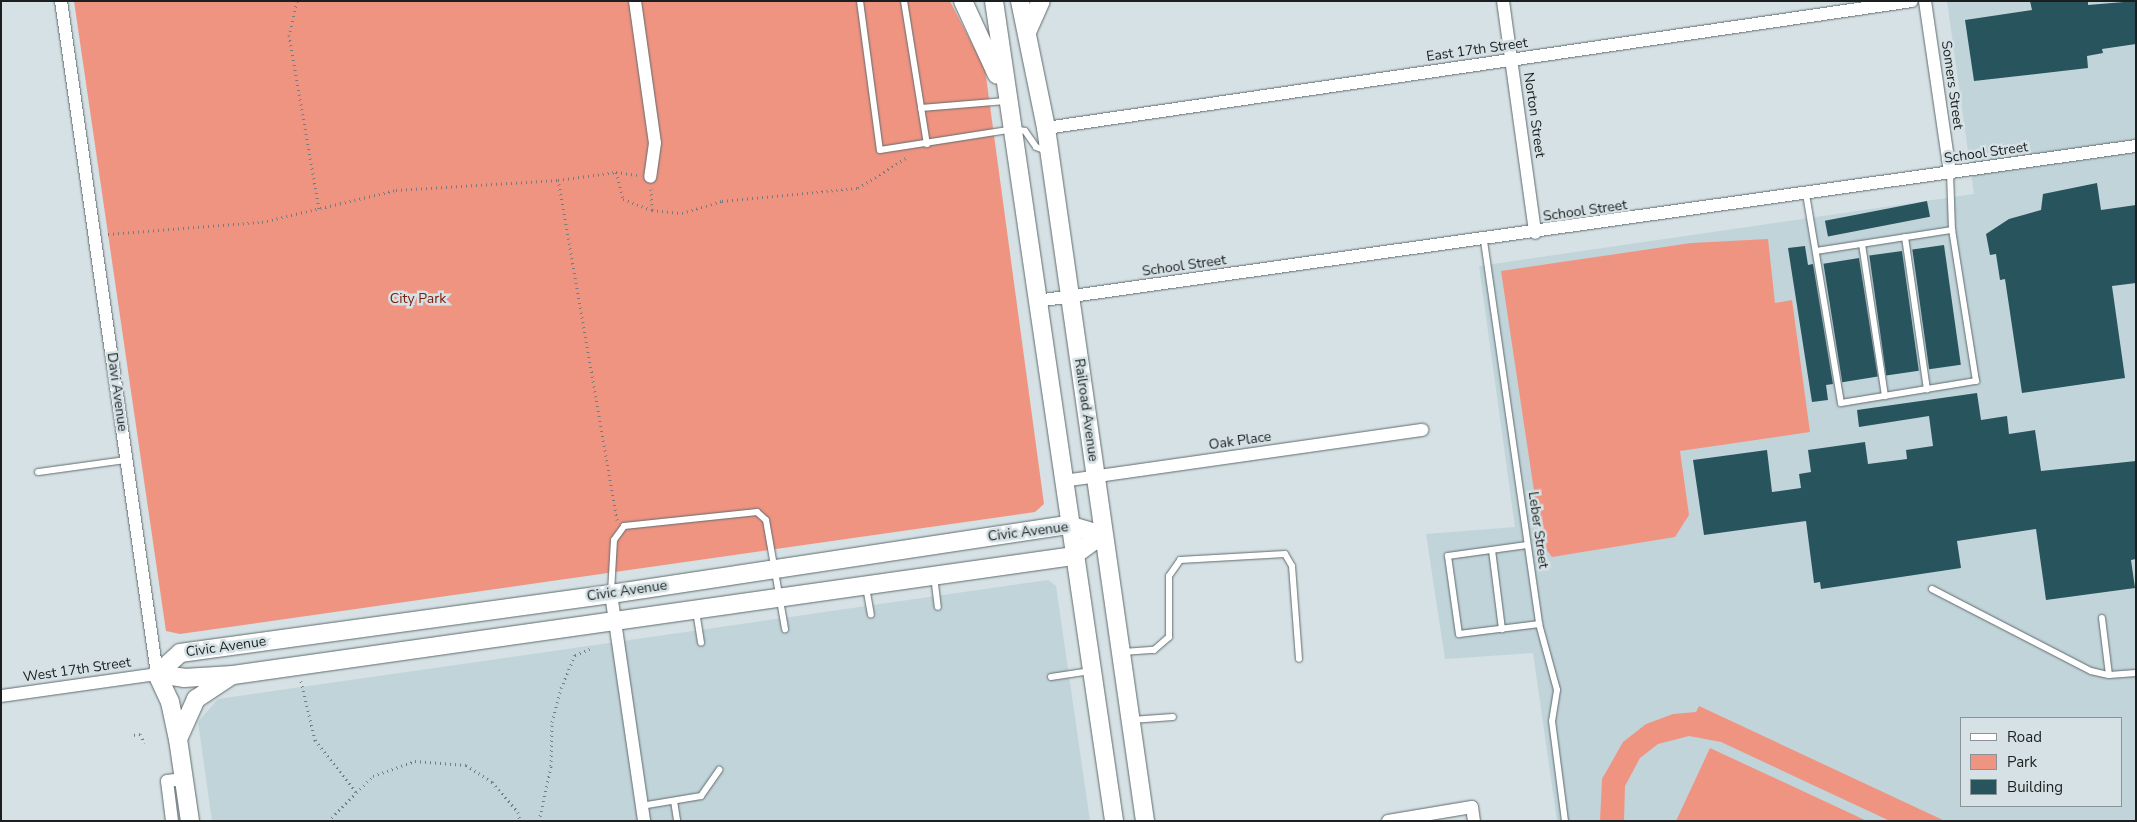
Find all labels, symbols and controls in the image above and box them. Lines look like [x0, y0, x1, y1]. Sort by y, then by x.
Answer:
street label: East 17th Street [1425, 35, 1529, 65]
street label: Somers Street [1937, 40, 1967, 130]
street label: Norton Street [1520, 71, 1548, 159]
street label: School Street [1943, 139, 2029, 167]
street label: School Street [1542, 197, 1628, 225]
street label: School Street [1141, 252, 1227, 280]
park label: City Park [390, 291, 446, 307]
street label: Davi Avenue [103, 351, 131, 433]
street label: Railroad Avenue [1070, 357, 1102, 463]
street label: Oak Place [1208, 428, 1272, 454]
street label: Leber Street [1524, 491, 1552, 569]
street label: Civic Avenue [987, 519, 1069, 545]
street label: Civic Avenue [586, 577, 668, 605]
street label: Civic Avenue [185, 633, 267, 661]
street label: West 17th Street [22, 654, 132, 686]
legend [1960, 717, 2122, 807]
text: Road [2007, 727, 2042, 747]
text: Park [2007, 752, 2037, 772]
text: Building [2007, 777, 2063, 797]

